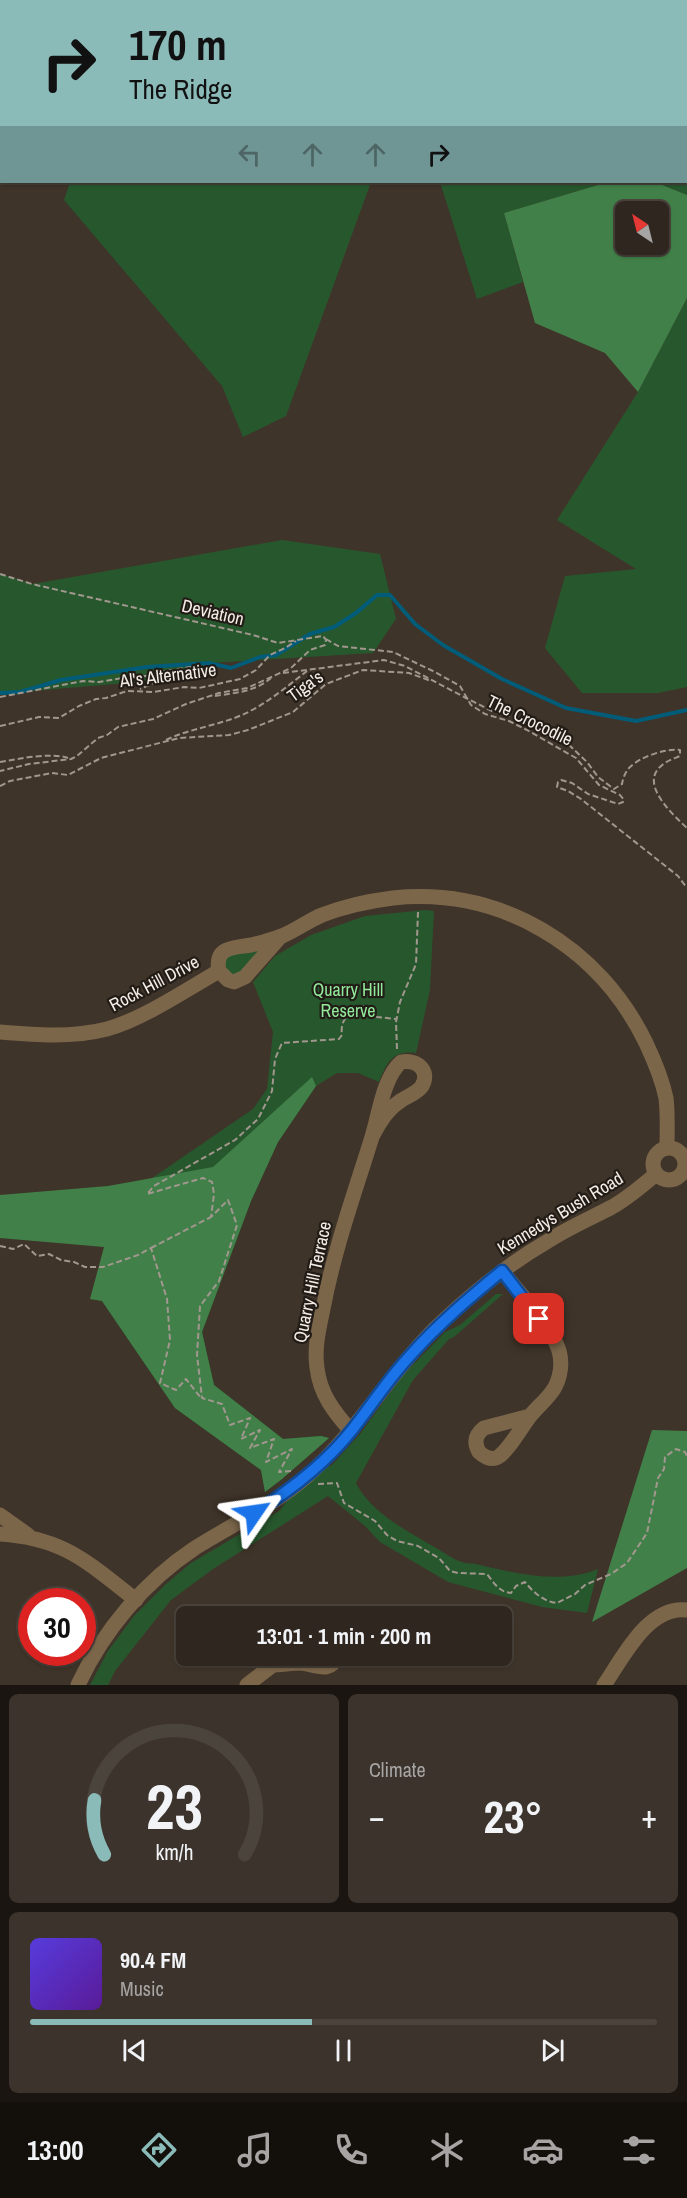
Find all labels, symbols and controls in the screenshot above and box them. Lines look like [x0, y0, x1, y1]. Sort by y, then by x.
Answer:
text: 170 m [129, 17, 227, 73]
icon: right [30, 24, 108, 102]
text: The Ridge [129, 71, 232, 107]
icon: left [233, 138, 266, 171]
icon: ahead [296, 138, 329, 171]
icon: ahead [359, 138, 392, 171]
icon: right [422, 138, 455, 171]
north arrow [615, 201, 669, 255]
map controls [615, 201, 669, 255]
street label: Deviation [179, 593, 247, 631]
street label: Al's Alternative [117, 657, 218, 693]
street label: Tiga's [282, 664, 328, 708]
street label: The Crocodile [483, 688, 577, 752]
street label: Rock Hill Drive [105, 949, 203, 1017]
park label: Quarry Hill Reserve [313, 977, 383, 1023]
street label: Kennedys Bush Road [492, 1166, 628, 1260]
street label: Quarry Hill Terrace [287, 1219, 337, 1345]
pin [513, 1293, 564, 1344]
icon: arrive [522, 1302, 555, 1335]
position arrow [222, 1481, 286, 1545]
speed limit sign: 30 [18, 1588, 96, 1666]
text: 13:01 · 1 min · 200 m [257, 1621, 431, 1651]
text: Climate [369, 1756, 426, 1783]
text: 23 [146, 1764, 202, 1848]
text: 23° [483, 1786, 543, 1847]
text: − [369, 1794, 385, 1838]
text: + [641, 1794, 657, 1838]
text: km/h [155, 1839, 193, 1868]
text: 90.4 FM [120, 1945, 186, 1975]
text: Music [120, 1975, 164, 2002]
icon: previous [118, 2034, 151, 2067]
icon: pause [327, 2034, 360, 2067]
icon: next [536, 2034, 569, 2067]
icon: directions [138, 2129, 180, 2171]
icon: music [234, 2129, 276, 2171]
icon: phone [330, 2129, 372, 2171]
icon: climate [426, 2129, 468, 2171]
icon: car [522, 2129, 564, 2171]
icon: filters [618, 2129, 660, 2171]
text: 13:00 [27, 2132, 84, 2168]

